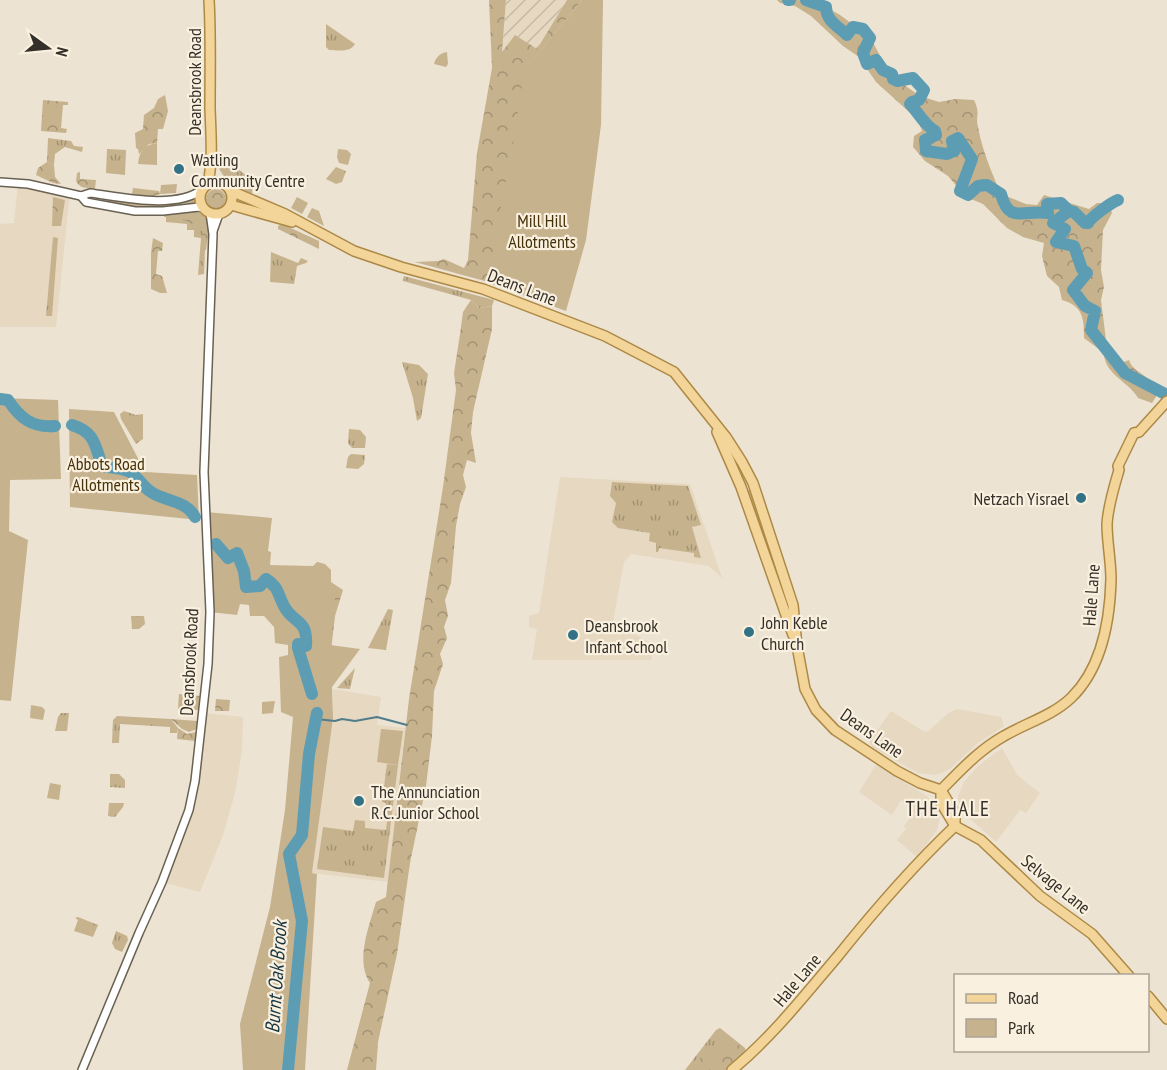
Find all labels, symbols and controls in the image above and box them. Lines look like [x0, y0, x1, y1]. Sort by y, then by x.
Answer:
north arrow [18, 18, 78, 78]
street label: Deansbrook Road [183, 28, 206, 136]
text: N [52, 45, 73, 59]
place label: Watling Community Centre [191, 148, 305, 192]
marker: Watling Community Centre [172, 162, 186, 176]
park label: Mill Hill Allotments [508, 209, 576, 253]
street label: Deans Lane [484, 263, 560, 311]
park label: Abbots Road Allotments [67, 452, 145, 496]
place label: Netzach Yisrael [974, 487, 1070, 510]
marker: Netzach Yisrael [1074, 491, 1088, 505]
street label: Hale Lane [1077, 563, 1105, 627]
street label: Deansbrook Road [175, 608, 203, 716]
place label: John Keble Church [760, 611, 828, 655]
place label: Deansbrook Infant School [585, 614, 668, 658]
marker: John Keble Church [742, 625, 756, 639]
marker: Deansbrook Infant School [566, 628, 580, 642]
street label: Deans Lane [836, 703, 908, 763]
place label: The Annunciation R.C. Junior School [371, 780, 480, 824]
marker: The Annunciation R.C. Junior School [352, 794, 366, 808]
district label: THE HALE [905, 795, 991, 822]
street label: Selvage Lane [1017, 849, 1095, 919]
water label: Burnt Oak Brook [259, 918, 293, 1034]
street label: Hale Lane [768, 949, 826, 1011]
legend [954, 974, 1149, 1052]
text: Road [1008, 986, 1039, 1009]
text: Park [1008, 1016, 1035, 1039]

